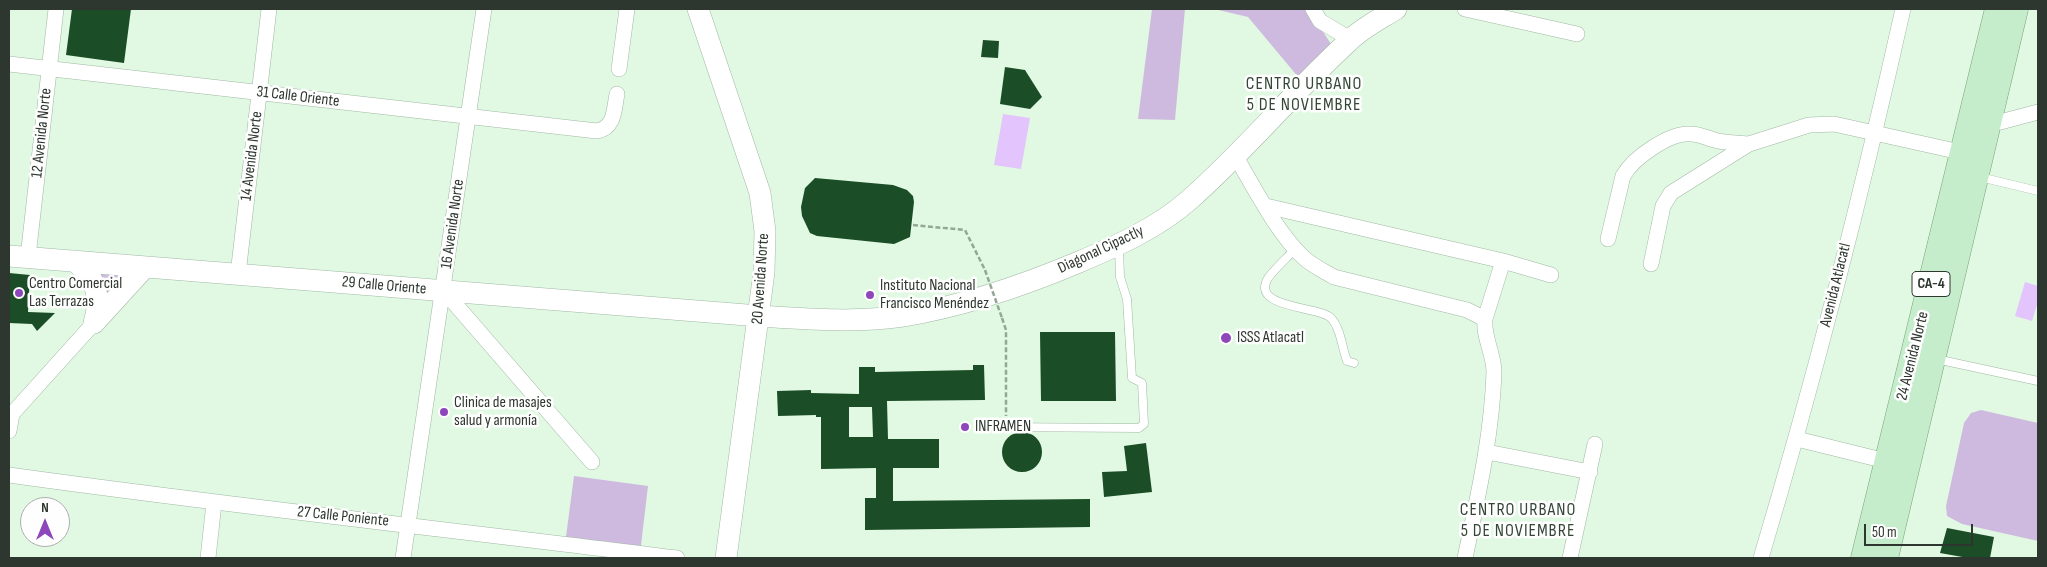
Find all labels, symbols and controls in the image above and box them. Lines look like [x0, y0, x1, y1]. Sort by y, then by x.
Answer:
district label: CENTRO URBANO 5 DE NOVIEMBRE [1244, 73, 1364, 116]
street label: 31 Calle Oriente [255, 82, 341, 112]
street label: 12 Avenida Norte [28, 87, 56, 179]
street label: 14 Avenida Norte [237, 110, 267, 202]
street label: 16 Avenida Norte [437, 178, 469, 270]
street label: Diagonal Cipactly [1055, 222, 1147, 278]
street label: 20 Avenida Norte [748, 233, 774, 325]
street label: Avenida Atlacatl [1816, 241, 1856, 329]
road number: CA-4 [1912, 272, 1950, 296]
street label: 29 Calle Oriente [341, 273, 427, 299]
place label: Centro Comercial Las Terrazas [29, 274, 122, 312]
place label: Instituto Nacional Francisco Menéndez [880, 276, 989, 314]
marker: Centro Comercial Las Terrazas [13, 287, 25, 299]
marker: Instituto Nacional Francisco Menéndez [864, 289, 876, 301]
street label: 24 Avenida Norte [1893, 310, 1933, 402]
place label: ISSS Atlacatl [1237, 328, 1304, 348]
marker: ISSS Atlacatl [1219, 331, 1233, 345]
place label: Clinica de masajes salud y armonía [454, 393, 552, 431]
marker: Clinica de masajes salud y armonía [438, 406, 450, 418]
place label: INFRAMEN [975, 417, 1031, 437]
marker: INFRAMEN [959, 421, 971, 433]
north arrow [20, 497, 70, 547]
text: N [41, 499, 49, 516]
district label: CENTRO URBANO 5 DE NOVIEMBRE [1458, 499, 1578, 542]
street label: 27 Calle Poniente [296, 503, 390, 531]
scale bar [1867, 514, 1976, 546]
text: 50 m [1872, 523, 1897, 542]

